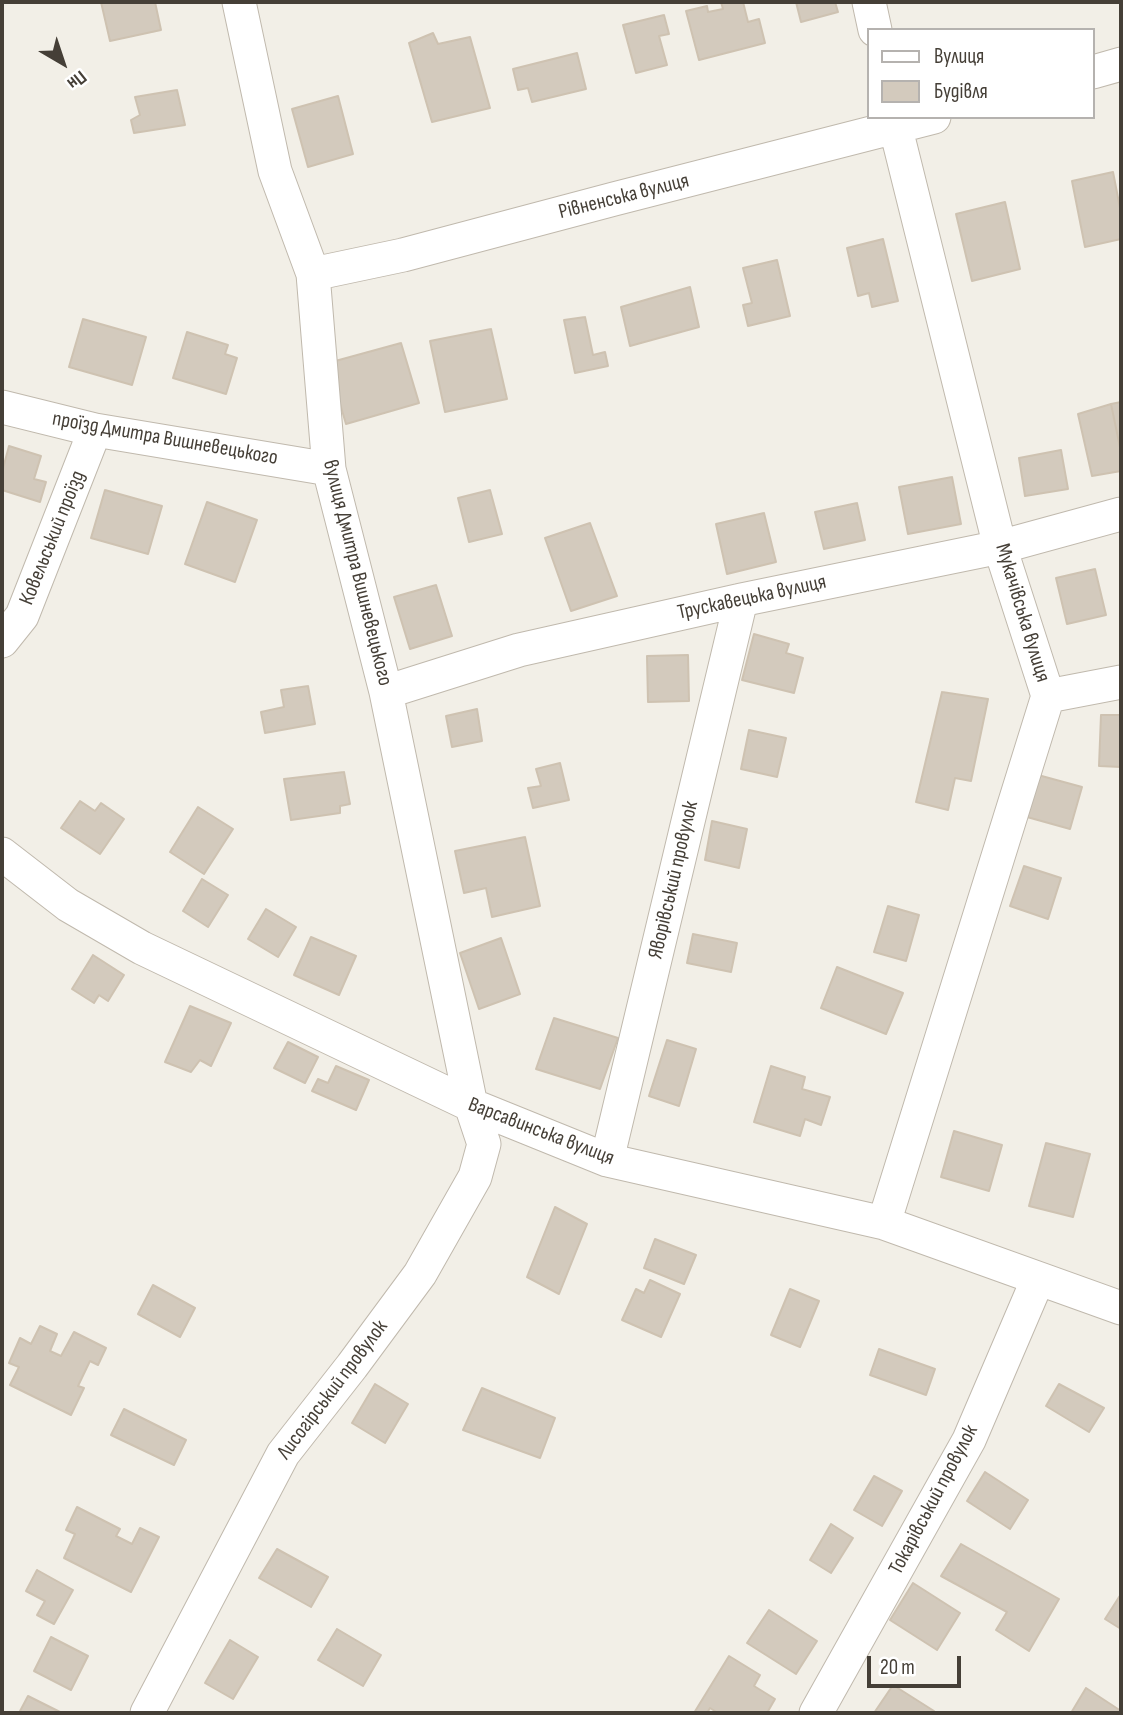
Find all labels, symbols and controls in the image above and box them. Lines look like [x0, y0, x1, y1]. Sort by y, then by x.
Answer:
north arrow [28, 28, 98, 98]
legend [867, 28, 1095, 119]
text: Вулиця [934, 44, 984, 69]
text: Пн [62, 65, 91, 94]
text: Будівля [934, 79, 988, 104]
street label: Рівненська вулиця [556, 169, 692, 225]
street label: проїзд Дмитра Вишневецького [50, 407, 280, 471]
street label: вулиця Дмитра Вишневецького [317, 458, 397, 688]
street label: Ковельський проїзд [15, 467, 91, 609]
street label: Мукачівська вулиця [989, 541, 1055, 685]
street label: Трускавецька вулиця [675, 570, 829, 626]
street label: Яворівський провулок [644, 799, 704, 961]
street label: Варсавинська вулиця [464, 1093, 618, 1171]
street label: Лисогірський провулок [272, 1315, 394, 1465]
street label: Токарівський провулок [884, 1421, 984, 1579]
scale bar [871, 1642, 965, 1686]
text: 20 m [880, 1655, 915, 1680]

